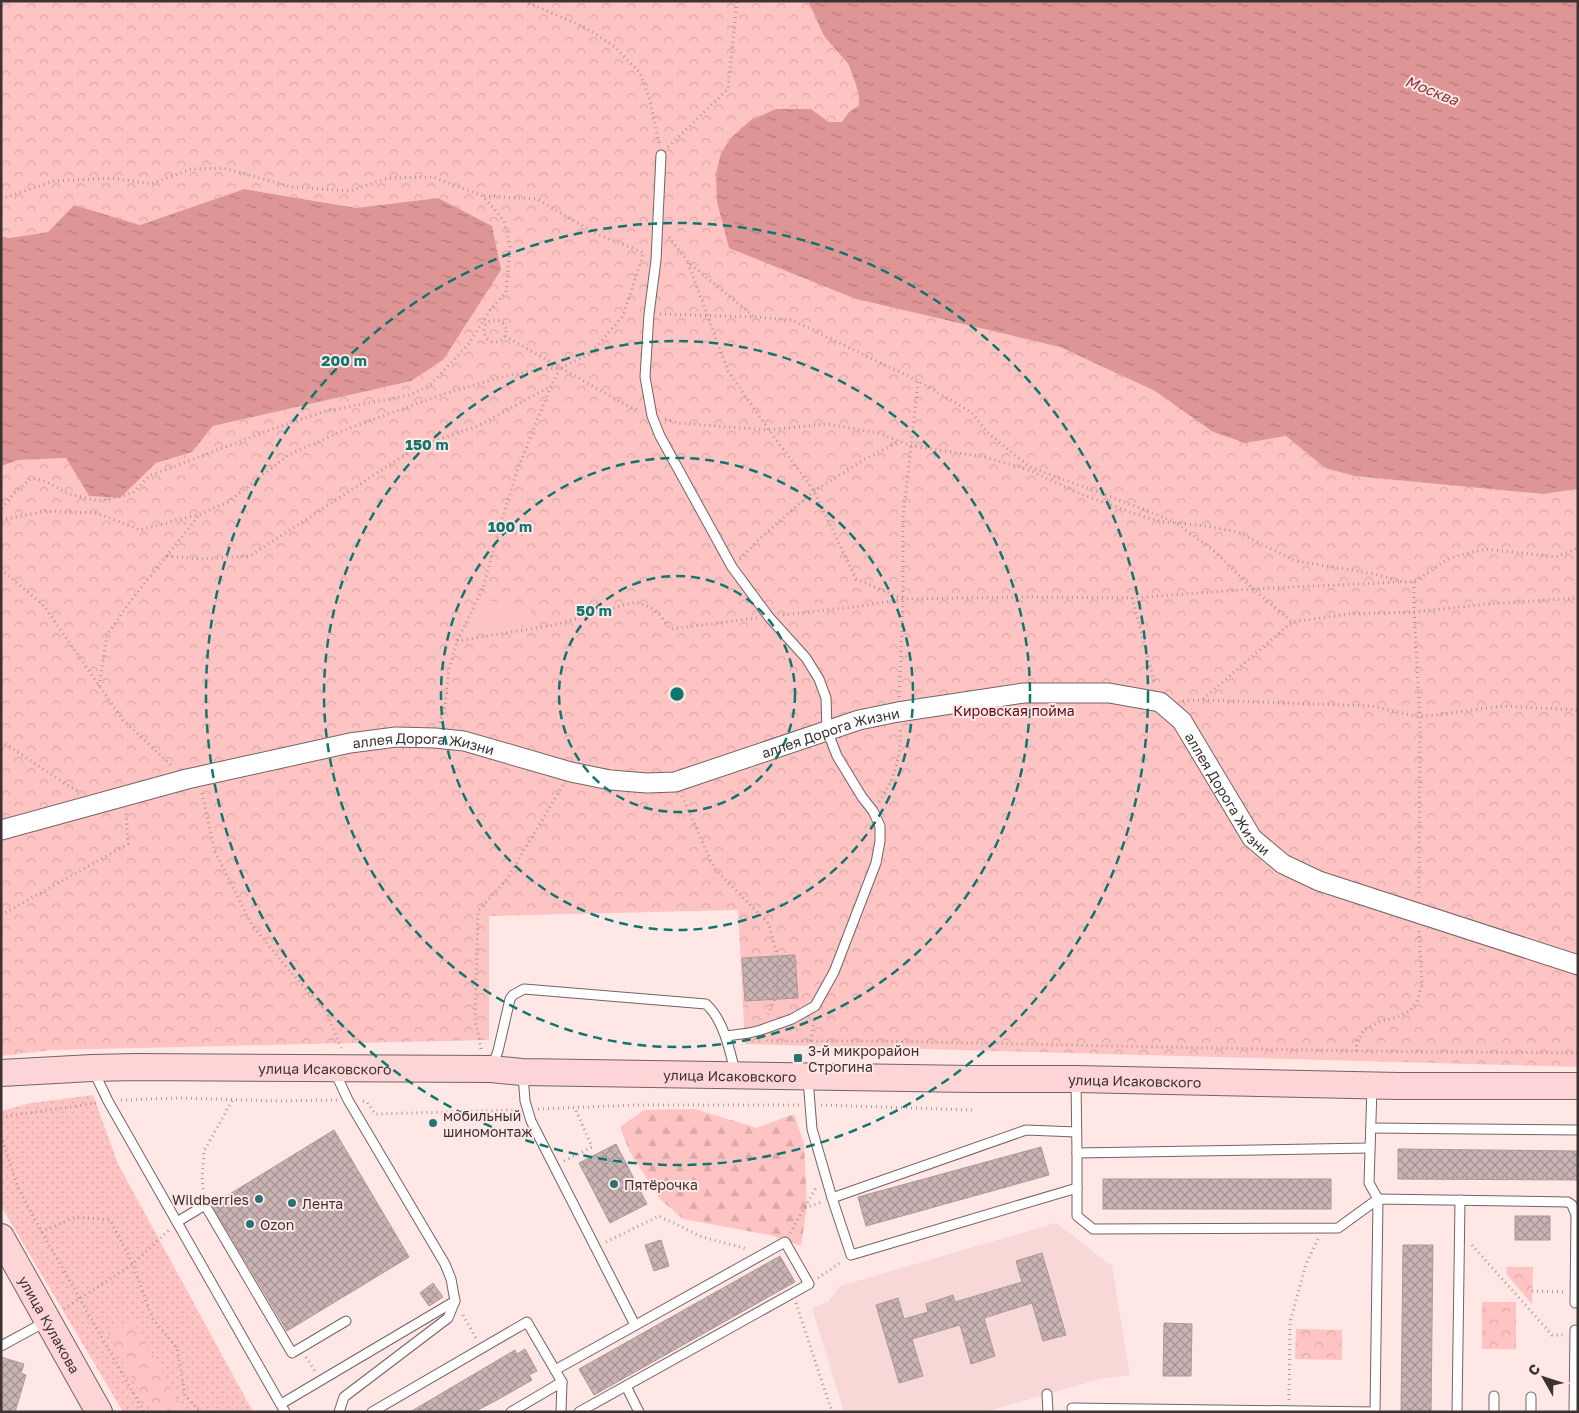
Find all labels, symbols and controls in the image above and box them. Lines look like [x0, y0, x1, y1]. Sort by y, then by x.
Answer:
water label: Москва [1403, 71, 1462, 109]
text: 200 m [321, 351, 367, 369]
text: 150 m [405, 435, 449, 453]
text: 100 m [488, 517, 532, 535]
text: 50 m [576, 601, 612, 619]
centre of rings [668, 685, 686, 703]
park label: Кировская пойма [953, 702, 1075, 719]
street label: аллея Дорога Жизни [759, 703, 901, 761]
street label: аллея Дорога Жизни [351, 729, 497, 758]
street label: аллея Дорога Жизни [1182, 729, 1274, 858]
place label: 3-й микрорайон Строгина [808, 1042, 919, 1075]
marker: 3-й микрорайон Строгина [792, 1052, 804, 1064]
street label: улица Исаковского [258, 1059, 392, 1077]
street label: улица Исаковского [663, 1066, 797, 1085]
street label: улица Исаковского [1068, 1070, 1202, 1090]
place label: мобильный шиномонтаж [443, 1107, 533, 1140]
marker: мобильный шиномонтаж [427, 1117, 439, 1129]
place label: Пятёрочка [624, 1176, 698, 1193]
marker: Пятёрочка [608, 1178, 620, 1190]
place label: Wildberries [172, 1191, 249, 1208]
marker: Wildberries [253, 1193, 265, 1205]
place label: Лента [302, 1195, 343, 1212]
marker: Лента [286, 1197, 298, 1209]
place label: Ozon [260, 1216, 294, 1233]
marker: Ozon [244, 1218, 256, 1230]
street label: улица Кулакова [16, 1272, 84, 1376]
north arrow [1519, 1353, 1569, 1403]
text: С [1524, 1360, 1543, 1379]

